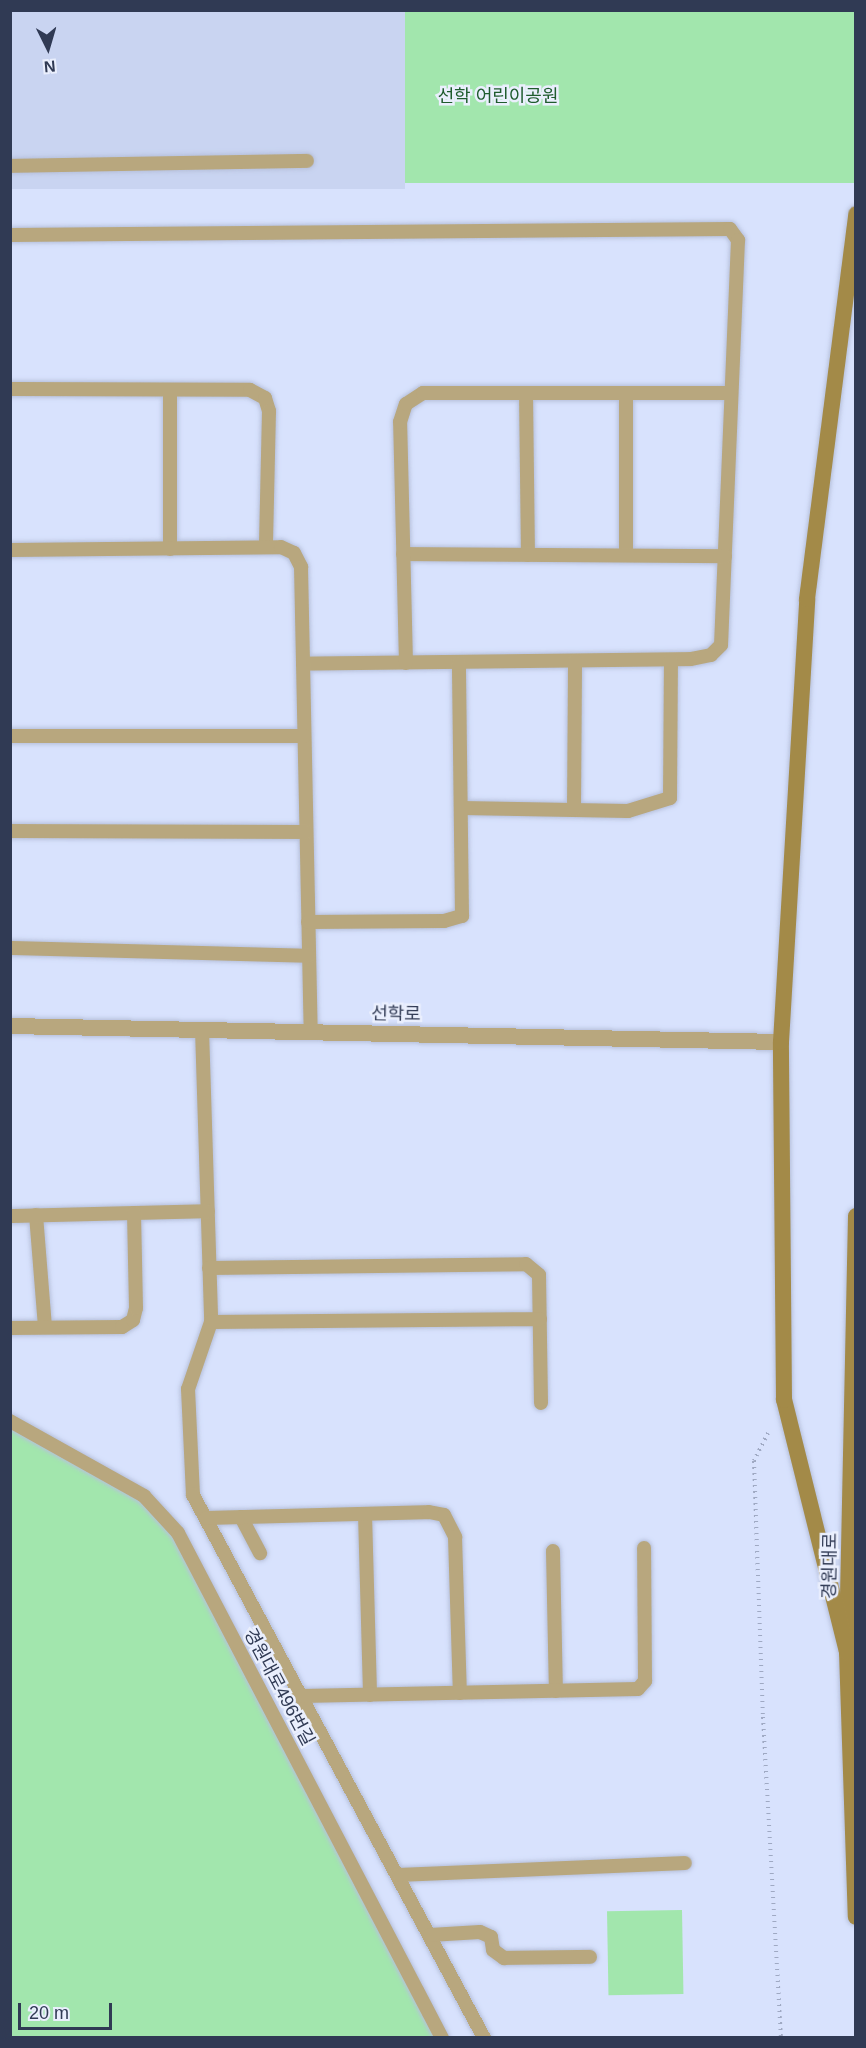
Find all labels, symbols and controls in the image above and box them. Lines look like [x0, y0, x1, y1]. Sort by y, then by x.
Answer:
north arrow [18, 18, 78, 78]
text: N [43, 57, 56, 75]
park label: 선학 어린이공원 [438, 85, 558, 107]
street label: 선학로 [371, 1003, 421, 1025]
street label: 경원대로 [819, 1533, 841, 1599]
street label: 경원대로496번길 [239, 1625, 319, 1749]
scale bar [21, 1991, 116, 2029]
text: 20 m [29, 2003, 69, 2023]

